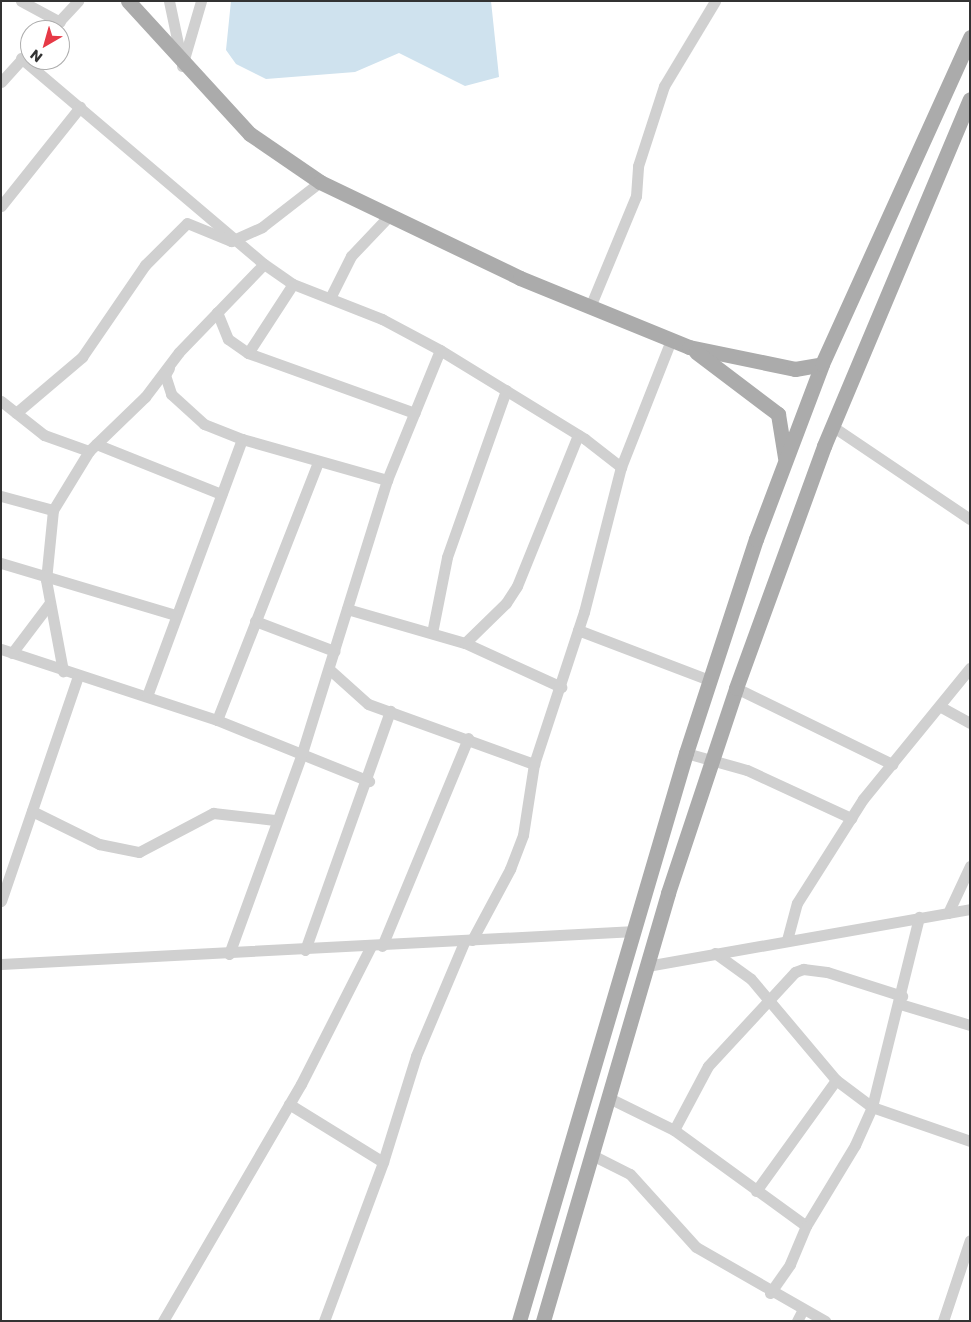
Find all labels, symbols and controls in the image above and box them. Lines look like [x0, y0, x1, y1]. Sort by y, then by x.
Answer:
north arrow [20, 20, 70, 70]
text: N [26, 45, 47, 67]

